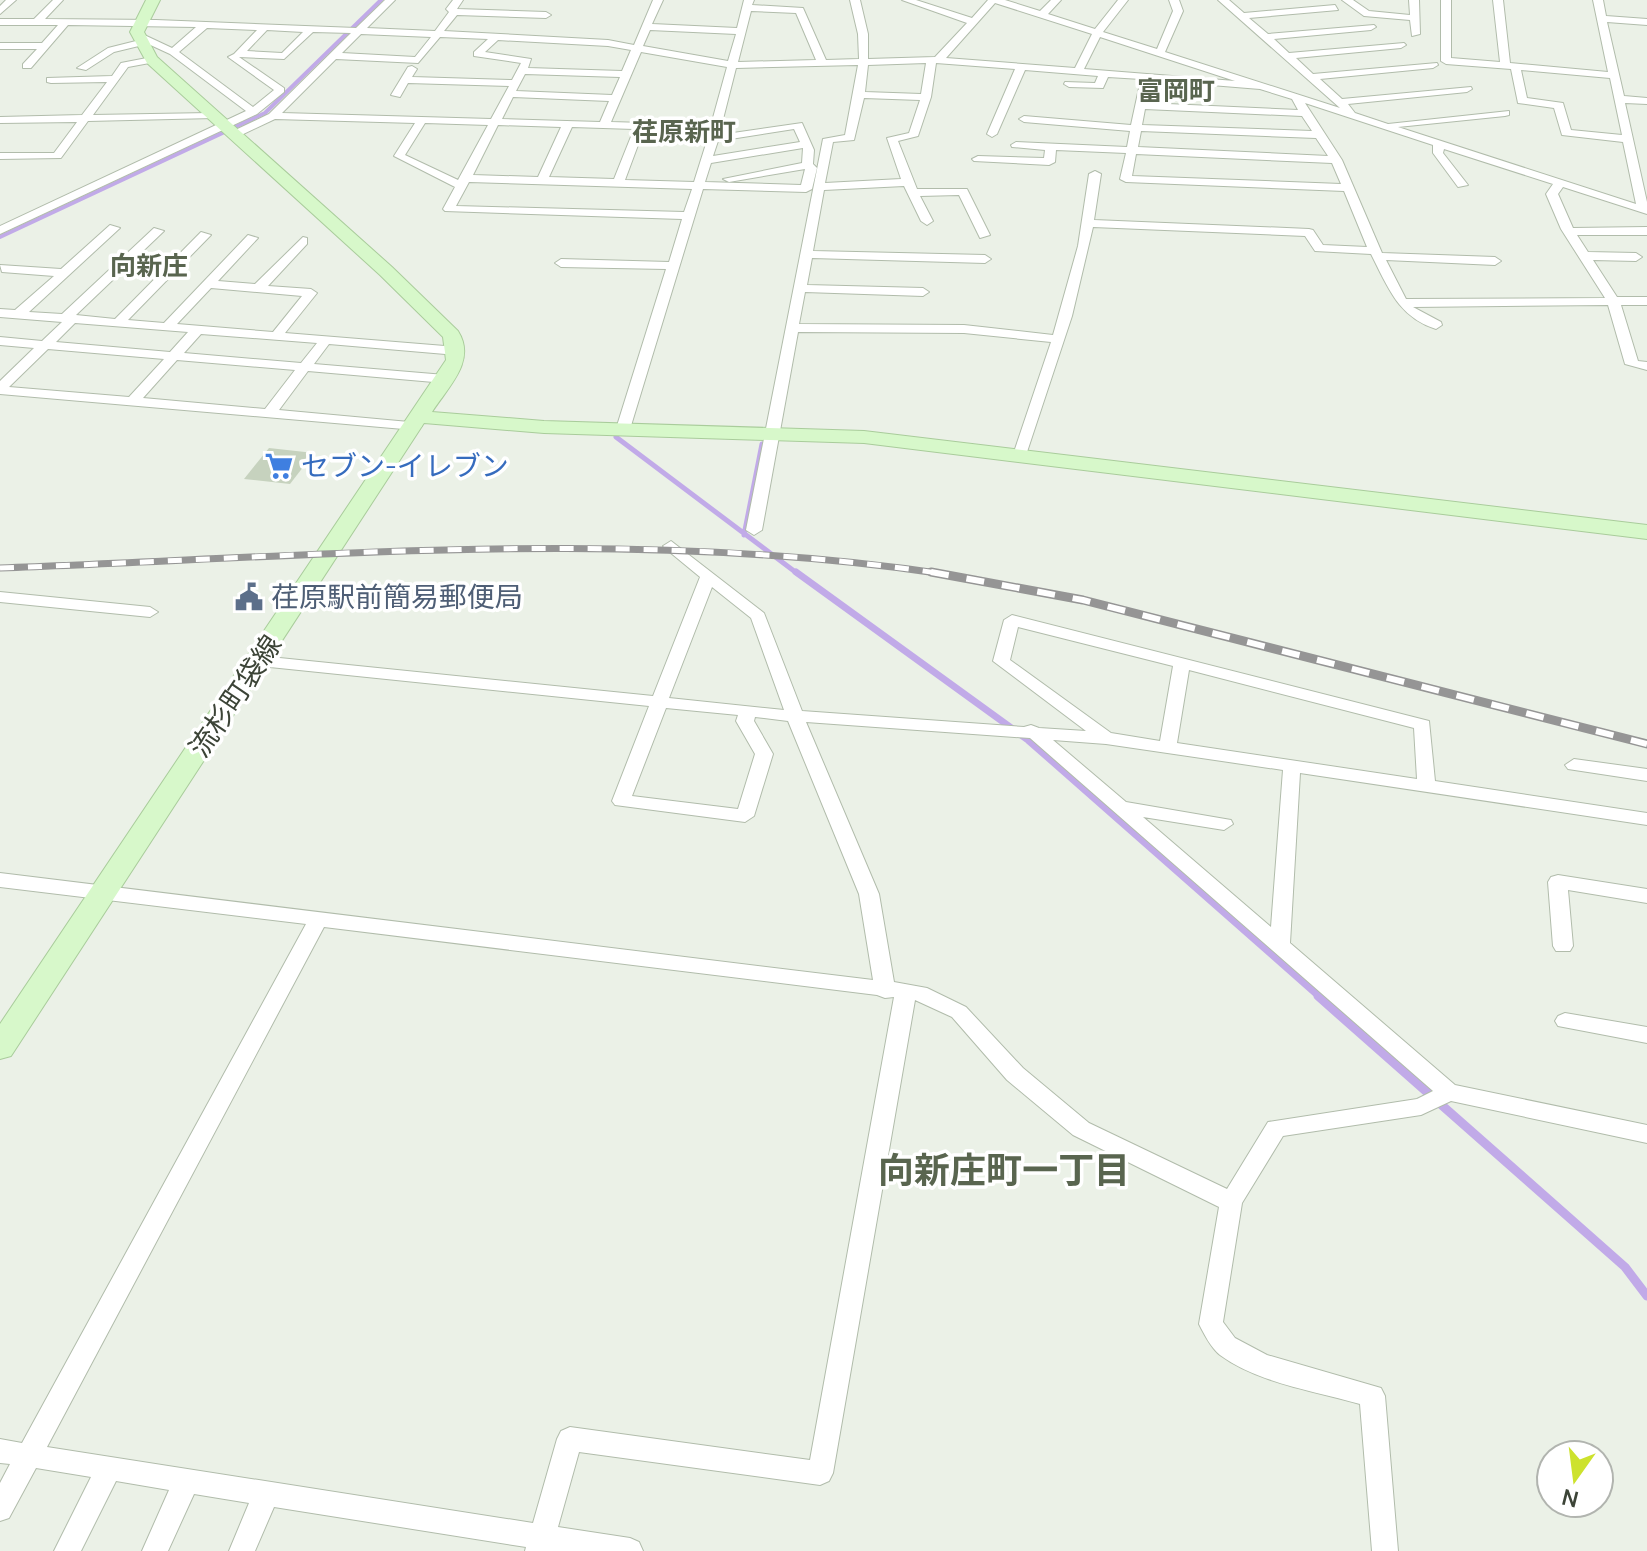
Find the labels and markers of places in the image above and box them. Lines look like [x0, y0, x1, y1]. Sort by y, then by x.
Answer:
place label: セブン-イレブン [301, 446, 509, 484]
supermarket icon: セブン-イレブン [264, 451, 294, 481]
place label: 荏原駅前簡易郵便局 [271, 577, 523, 615]
public building icon: 荏原駅前簡易郵便局 [234, 582, 264, 612]

